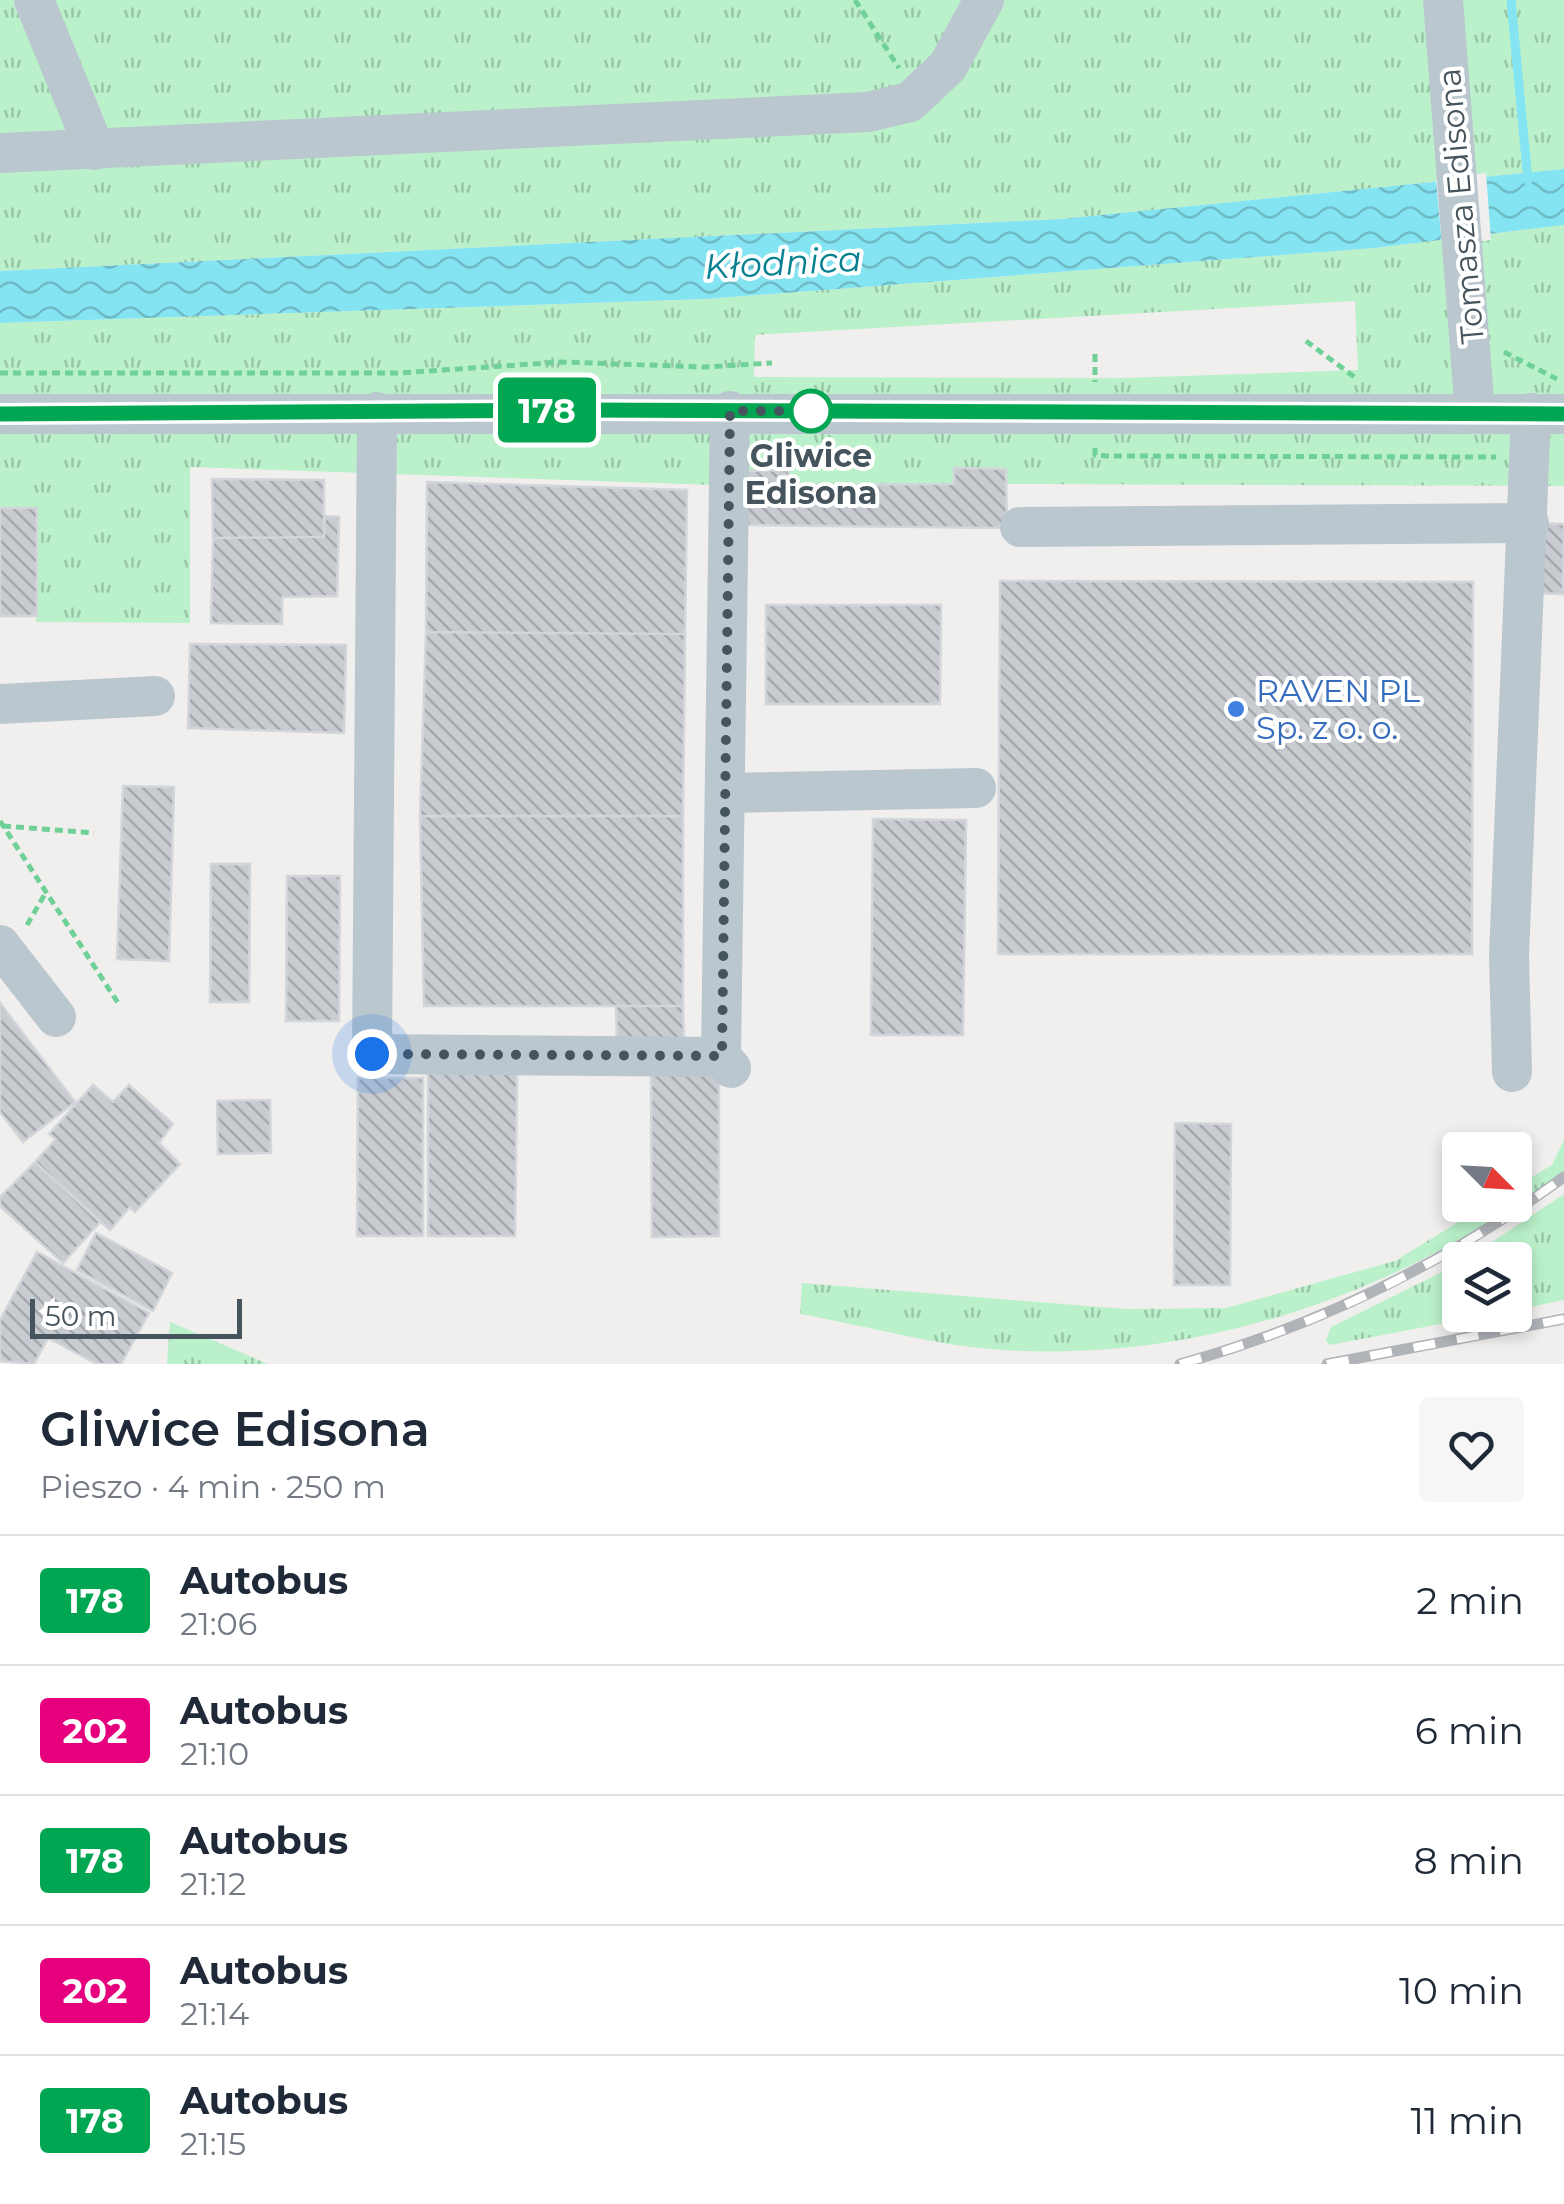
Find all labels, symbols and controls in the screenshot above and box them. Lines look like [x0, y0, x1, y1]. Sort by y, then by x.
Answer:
street label: Tomasza Edisona [1429, 67, 1492, 345]
water label: Kłodnica [703, 237, 863, 288]
line badge: 178 [490, 378, 604, 442]
text: 178 [518, 389, 576, 432]
marker: Gliwice Edisona [790, 390, 832, 432]
place label: Gliwice Edisona [745, 436, 877, 512]
place label: RAVEN PL Sp. z o. o. [1256, 671, 1420, 747]
marker: RAVEN PL Sp. z o. o. [1225, 698, 1247, 720]
your location [347, 1029, 397, 1079]
north arrow [1442, 1132, 1532, 1222]
map controls [1442, 1132, 1532, 1332]
button: layers [1442, 1242, 1532, 1332]
scale bar [30, 1294, 242, 1338]
text: 50 m [45, 1299, 116, 1333]
button: heart [1419, 1397, 1524, 1502]
text: Gliwice Edisona [40, 1400, 430, 1458]
text: Pieszo · 4 min · 250 m [40, 1467, 386, 1506]
text: Autobus [180, 1557, 348, 1604]
text: 2 min [1416, 1577, 1524, 1624]
text: 178 [66, 1579, 124, 1622]
text: 21:06 [180, 1604, 257, 1643]
text: Autobus [180, 1687, 348, 1734]
text: 6 min [1415, 1707, 1524, 1754]
text: 202 [63, 1709, 127, 1752]
text: 21:10 [180, 1734, 249, 1773]
text: Autobus [180, 1817, 348, 1864]
text: 8 min [1414, 1837, 1524, 1884]
text: 178 [66, 1839, 124, 1882]
text: 21:12 [180, 1864, 246, 1903]
text: Autobus [180, 1947, 348, 1994]
text: 10 min [1399, 1967, 1524, 2014]
text: 202 [63, 1969, 127, 2012]
text: 21:14 [180, 1994, 249, 2033]
text: Autobus [180, 2077, 348, 2124]
text: 11 min [1410, 2097, 1524, 2144]
text: 178 [66, 2099, 124, 2142]
text: 21:15 [180, 2124, 246, 2163]

